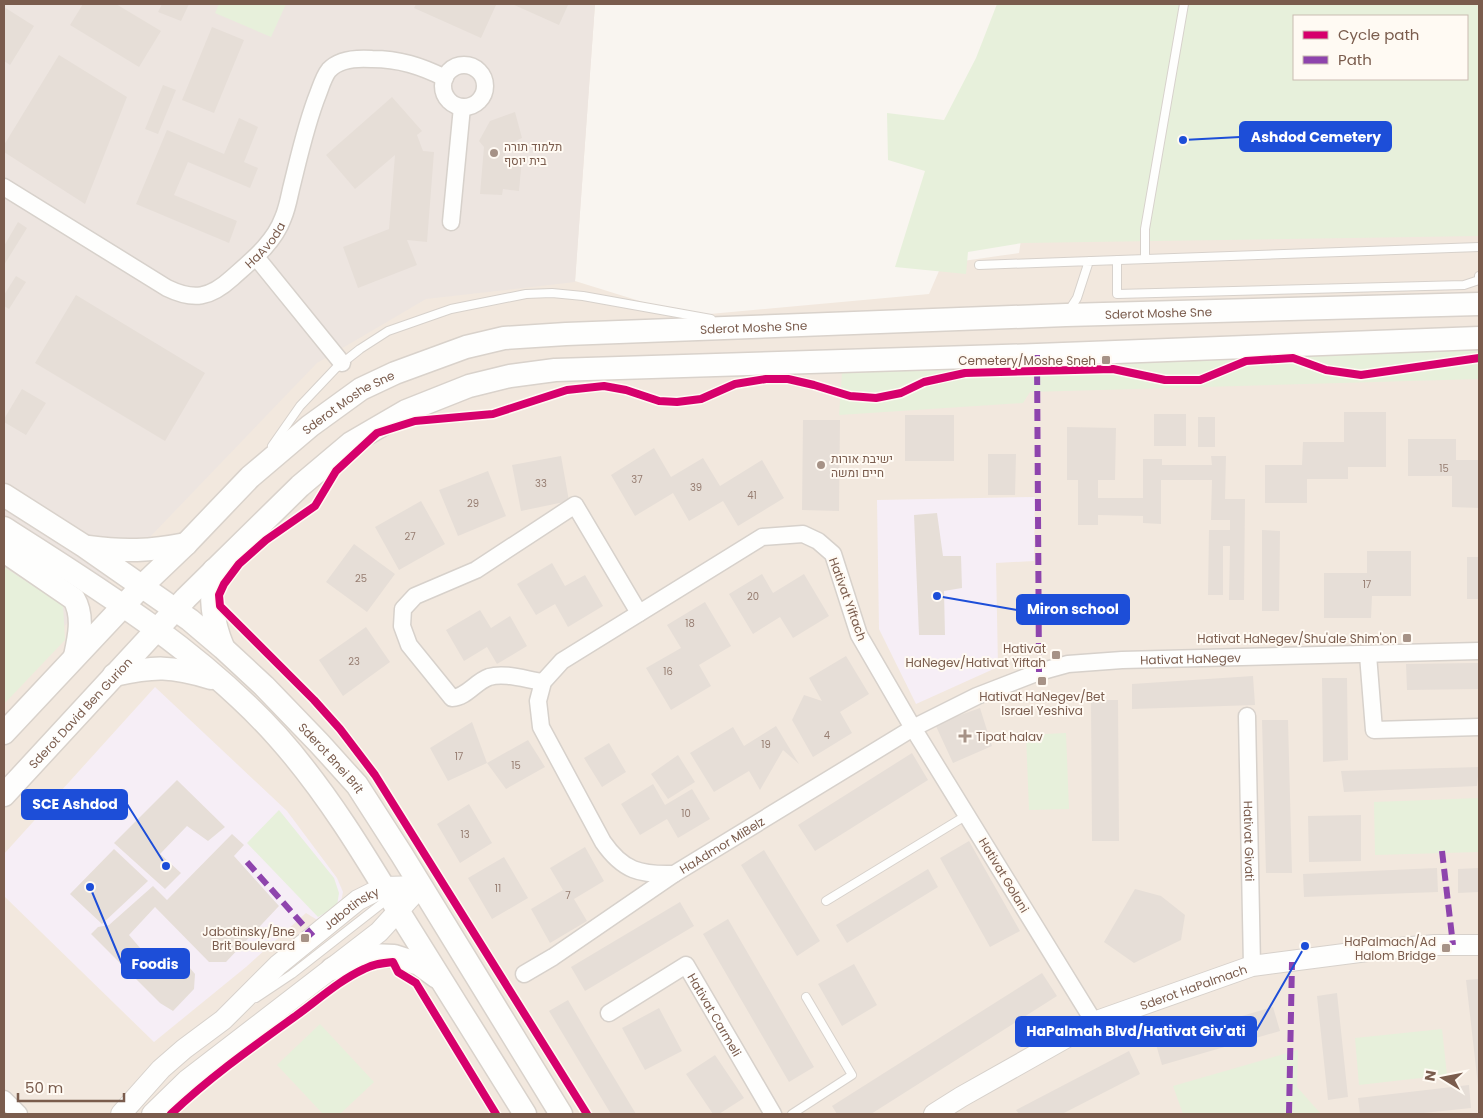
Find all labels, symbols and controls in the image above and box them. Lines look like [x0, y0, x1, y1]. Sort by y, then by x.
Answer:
legend [1293, 15, 1468, 80]
text: Cycle path [1338, 24, 1419, 45]
text: Path [1338, 49, 1372, 70]
callout: Ashdod Cemetery [1240, 122, 1391, 151]
text: Ashdod Cemetery [1251, 127, 1381, 147]
place label: תלמוד תורה בית יוסף [504, 138, 562, 169]
marker: תלמוד תורה בית יוסף [488, 147, 500, 159]
street label: HaAvoda [241, 219, 289, 272]
street label: Sderot Moshe Sne [1105, 303, 1212, 322]
street label: Sderot Moshe Sne [700, 316, 808, 337]
place label: Cemetery/Moshe Sneh [958, 352, 1096, 369]
marker: Cemetery/Moshe Sneh [1100, 354, 1112, 366]
street label: Sderot Moshe Sne [298, 366, 397, 438]
place label: ישיבת אורות חיים ומשה [831, 450, 893, 481]
marker: ישיבת אורות חיים ומשה [815, 459, 827, 471]
house number: 15 [1439, 461, 1449, 476]
house number: 37 [631, 472, 643, 487]
house number: 33 [535, 476, 547, 491]
house number: 39 [690, 480, 702, 495]
house number: 41 [747, 488, 757, 503]
house number: 29 [467, 496, 479, 511]
house number: 27 [404, 529, 416, 544]
street label: Hativat Yiftach [825, 555, 871, 643]
house number: 25 [355, 571, 367, 586]
house number: 17 [1363, 577, 1372, 592]
house number: 20 [747, 589, 759, 604]
callout: Miron school [1017, 595, 1129, 624]
text: Miron school [1027, 599, 1119, 619]
house number: 18 [685, 616, 695, 631]
place label: Hativat HaNegev/Shu'ale Shim'on [1197, 630, 1397, 647]
marker: Hativat HaNegev/Shu'ale Shim'on [1401, 632, 1413, 644]
place label: Hativat HaNegev/Hativat Yiftah [905, 640, 1046, 671]
street label: Hativat HaNegev [1140, 648, 1241, 668]
marker: Hativat HaNegev/Hativat Yiftah [1050, 649, 1062, 661]
street label: Sderot David Ben Gurion [24, 653, 136, 772]
house number: 23 [348, 654, 360, 669]
house number: 16 [663, 664, 673, 679]
marker: Hativat HaNegev/Bet Israel Yeshiva [1036, 675, 1048, 687]
place label: Hativat HaNegev/Bet Israel Yeshiva [979, 688, 1105, 719]
street label: Sderot Bnei Brit [295, 719, 368, 796]
house number: 4 [824, 728, 830, 743]
place label: Tipat halav [976, 728, 1043, 745]
marker: Tipat halav [958, 729, 972, 743]
house number: 19 [761, 737, 771, 752]
house number: 17 [455, 749, 464, 764]
house number: 15 [511, 758, 521, 773]
callout: SCE Ashdod [22, 790, 127, 819]
text: SCE Ashdod [32, 794, 118, 814]
street label: Hativat Givati [1240, 800, 1259, 882]
house number: 10 [681, 806, 691, 821]
street label: HaAdmor MiBelz [676, 812, 768, 877]
house number: 13 [460, 827, 470, 842]
street label: Hativat Golani [975, 834, 1033, 916]
house number: 11 [495, 881, 501, 896]
street label: Jabotinsky [320, 882, 382, 933]
house number: 7 [565, 888, 571, 903]
place label: Jabotinsky/Bne Brit Boulevard [202, 923, 295, 954]
marker: Jabotinsky/Bne Brit Boulevard [299, 932, 311, 944]
place label: HaPalmach/Ad Halom Bridge [1344, 933, 1436, 964]
marker: HaPalmach/Ad Halom Bridge [1440, 942, 1452, 954]
callout: Foodis [122, 949, 189, 978]
text: Foodis [132, 954, 179, 974]
street label: Sderot HaPalmach [1138, 960, 1249, 1014]
street label: Hativat Carmeli [684, 970, 746, 1059]
callout: HaPalmah Blvd/Hativat Giv'ati [1016, 1017, 1256, 1046]
text: HaPalmah Blvd/Hativat Giv'ati [1026, 1021, 1246, 1041]
north arrow [1418, 1053, 1468, 1103]
text: N [1419, 1069, 1441, 1083]
scale bar [18, 1070, 124, 1102]
text: 50 m [25, 1077, 63, 1098]

